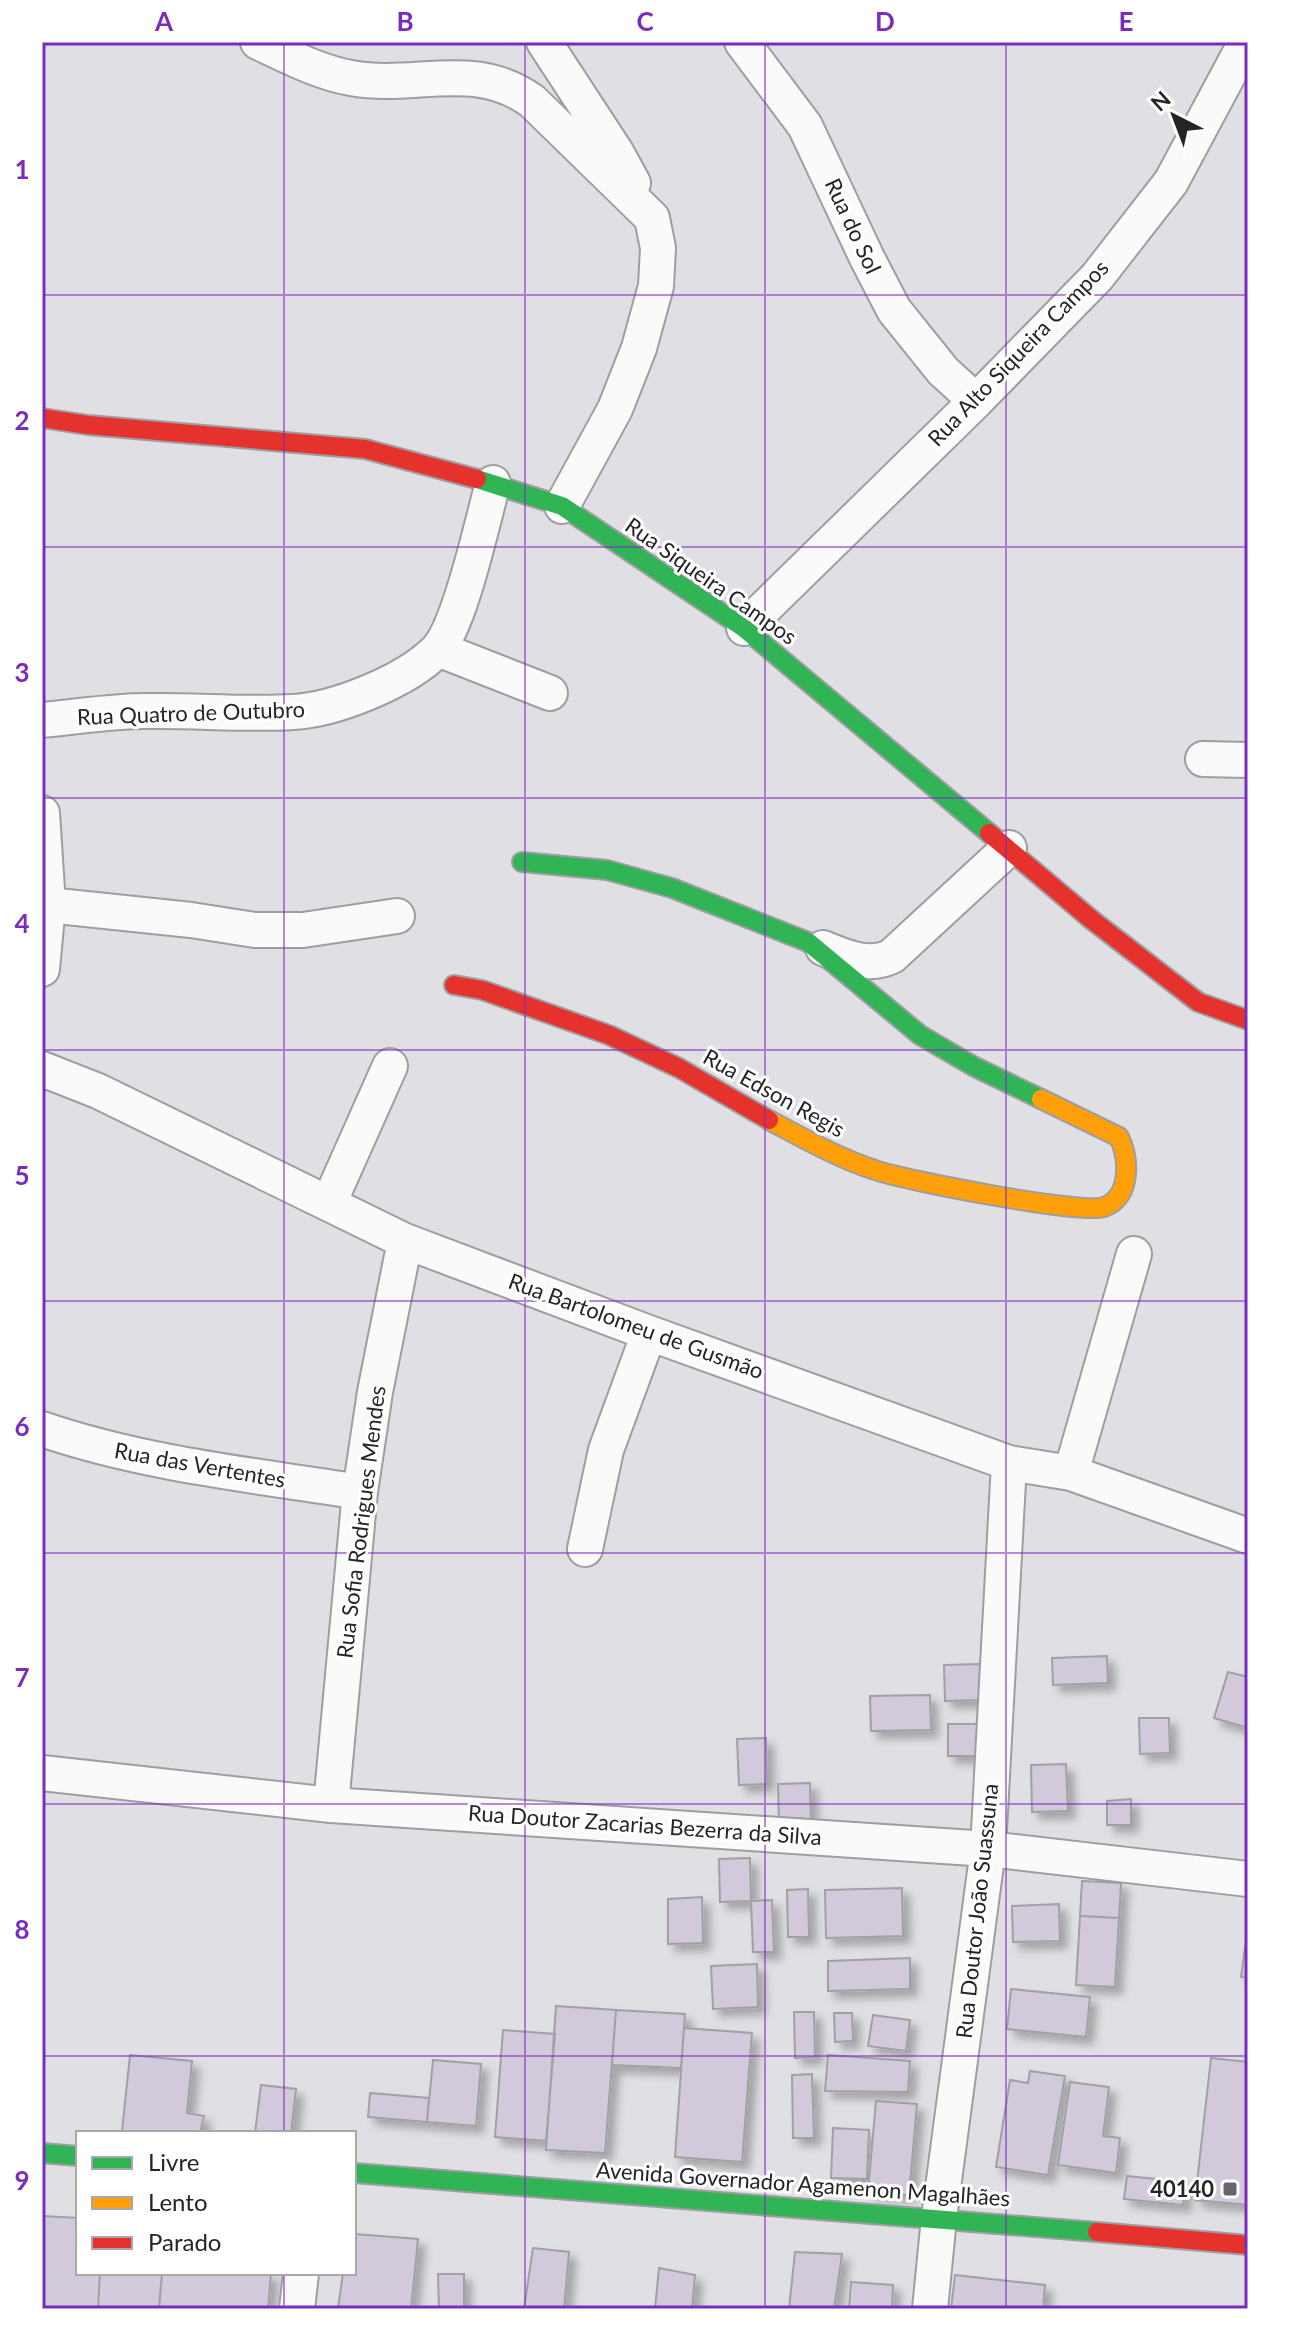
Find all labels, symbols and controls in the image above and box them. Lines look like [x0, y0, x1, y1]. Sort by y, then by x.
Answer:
text: A [154, 5, 174, 37]
text: B [396, 5, 414, 37]
text: C [636, 5, 654, 37]
text: D [875, 5, 895, 37]
text: E [1119, 5, 1133, 37]
north arrow [1134, 76, 1214, 156]
text: N [1145, 85, 1176, 116]
text: 1 [14, 153, 30, 185]
street label: Rua do Sol [820, 174, 887, 278]
street label: Rua Alto Siqueira Campos [922, 254, 1114, 451]
text: 2 [14, 404, 30, 436]
street label: Rua Siqueira Campos [620, 511, 802, 650]
text: 3 [14, 656, 30, 688]
street label: Rua Quatro de Outubro [77, 695, 305, 730]
text: 4 [14, 907, 30, 939]
street label: Rua Edson Regis [699, 1043, 850, 1143]
text: 5 [14, 1159, 30, 1191]
street label: Rua Bartolomeu de Gusmão [505, 1267, 767, 1384]
street label: Rua Sofia Rodrigues Mendes [330, 1384, 391, 1660]
text: 6 [14, 1410, 30, 1442]
street label: Rua das Vertentes [112, 1436, 288, 1493]
text: 7 [14, 1661, 30, 1693]
street label: Rua Doutor João Suassuna [950, 1782, 1003, 2040]
street label: Rua Doutor Zacarias Bezerra da Silva [467, 1799, 823, 1850]
text: 8 [14, 1913, 30, 1945]
legend [76, 2131, 356, 2275]
text: Livre [148, 2147, 199, 2176]
street label: Avenida Governador Agamenon Magalhães [595, 2156, 1011, 2211]
text: 9 [14, 2164, 30, 2196]
place label: 40140 [1150, 2175, 1214, 2202]
marker: 40140 [1221, 2180, 1239, 2198]
text: Lento [148, 2187, 208, 2216]
text: Parado [148, 2227, 221, 2256]

